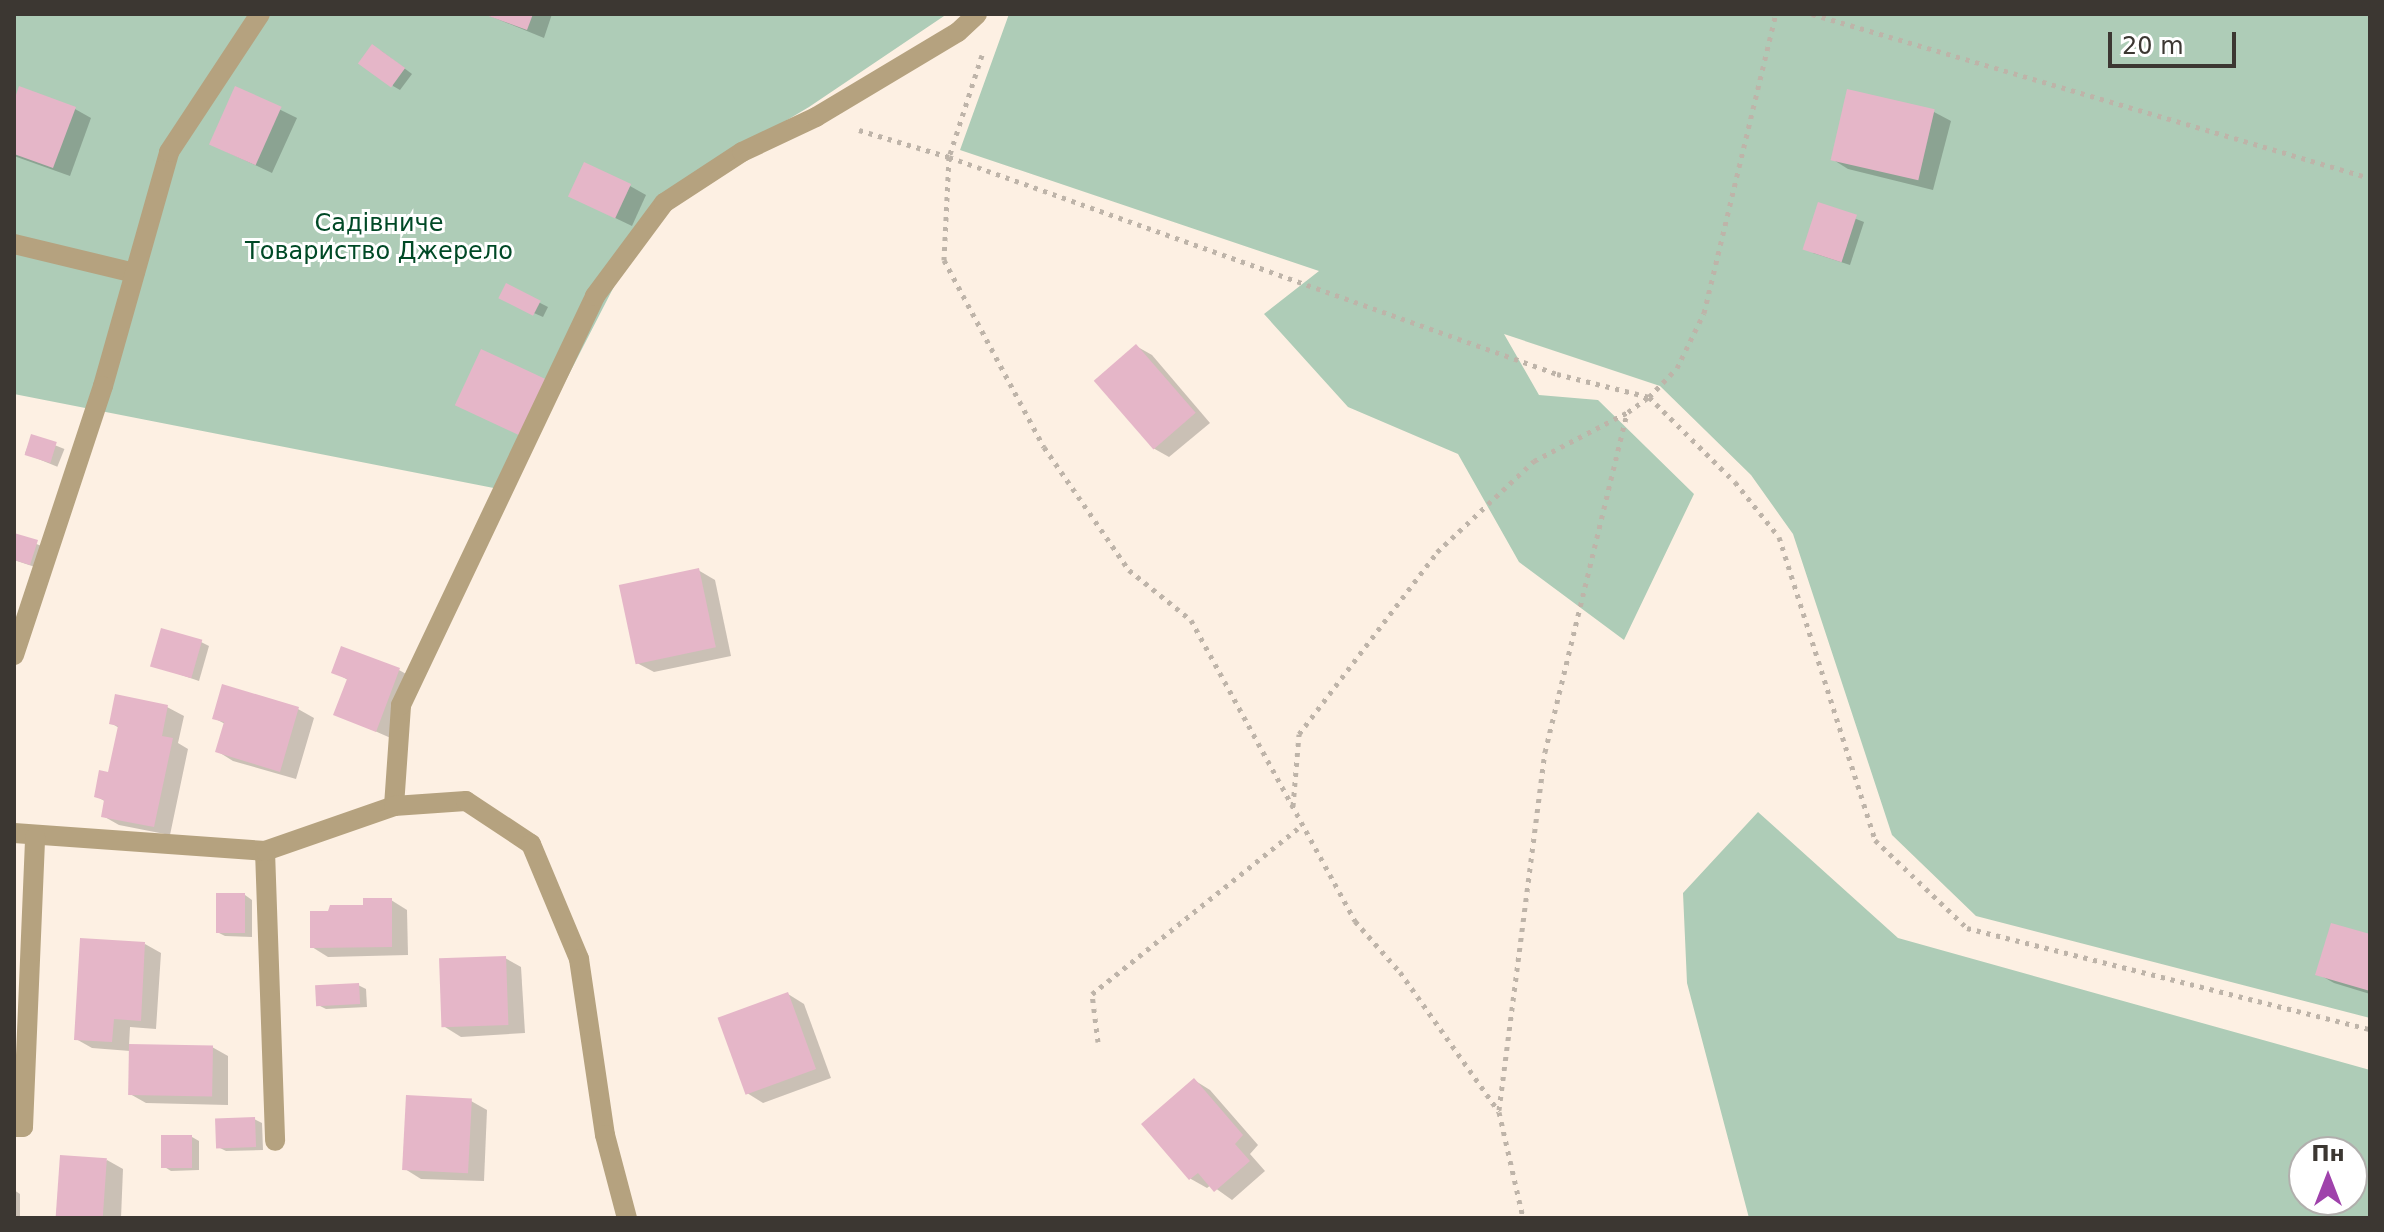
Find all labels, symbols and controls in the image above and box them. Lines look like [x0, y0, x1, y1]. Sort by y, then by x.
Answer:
scale bar [2112, 16, 2240, 66]
text: 20 m [2122, 32, 2184, 60]
park label: Садівниче Товариство Джерело [245, 210, 513, 266]
north arrow [2288, 1136, 2368, 1216]
text: Пн [2311, 1141, 2345, 1166]

